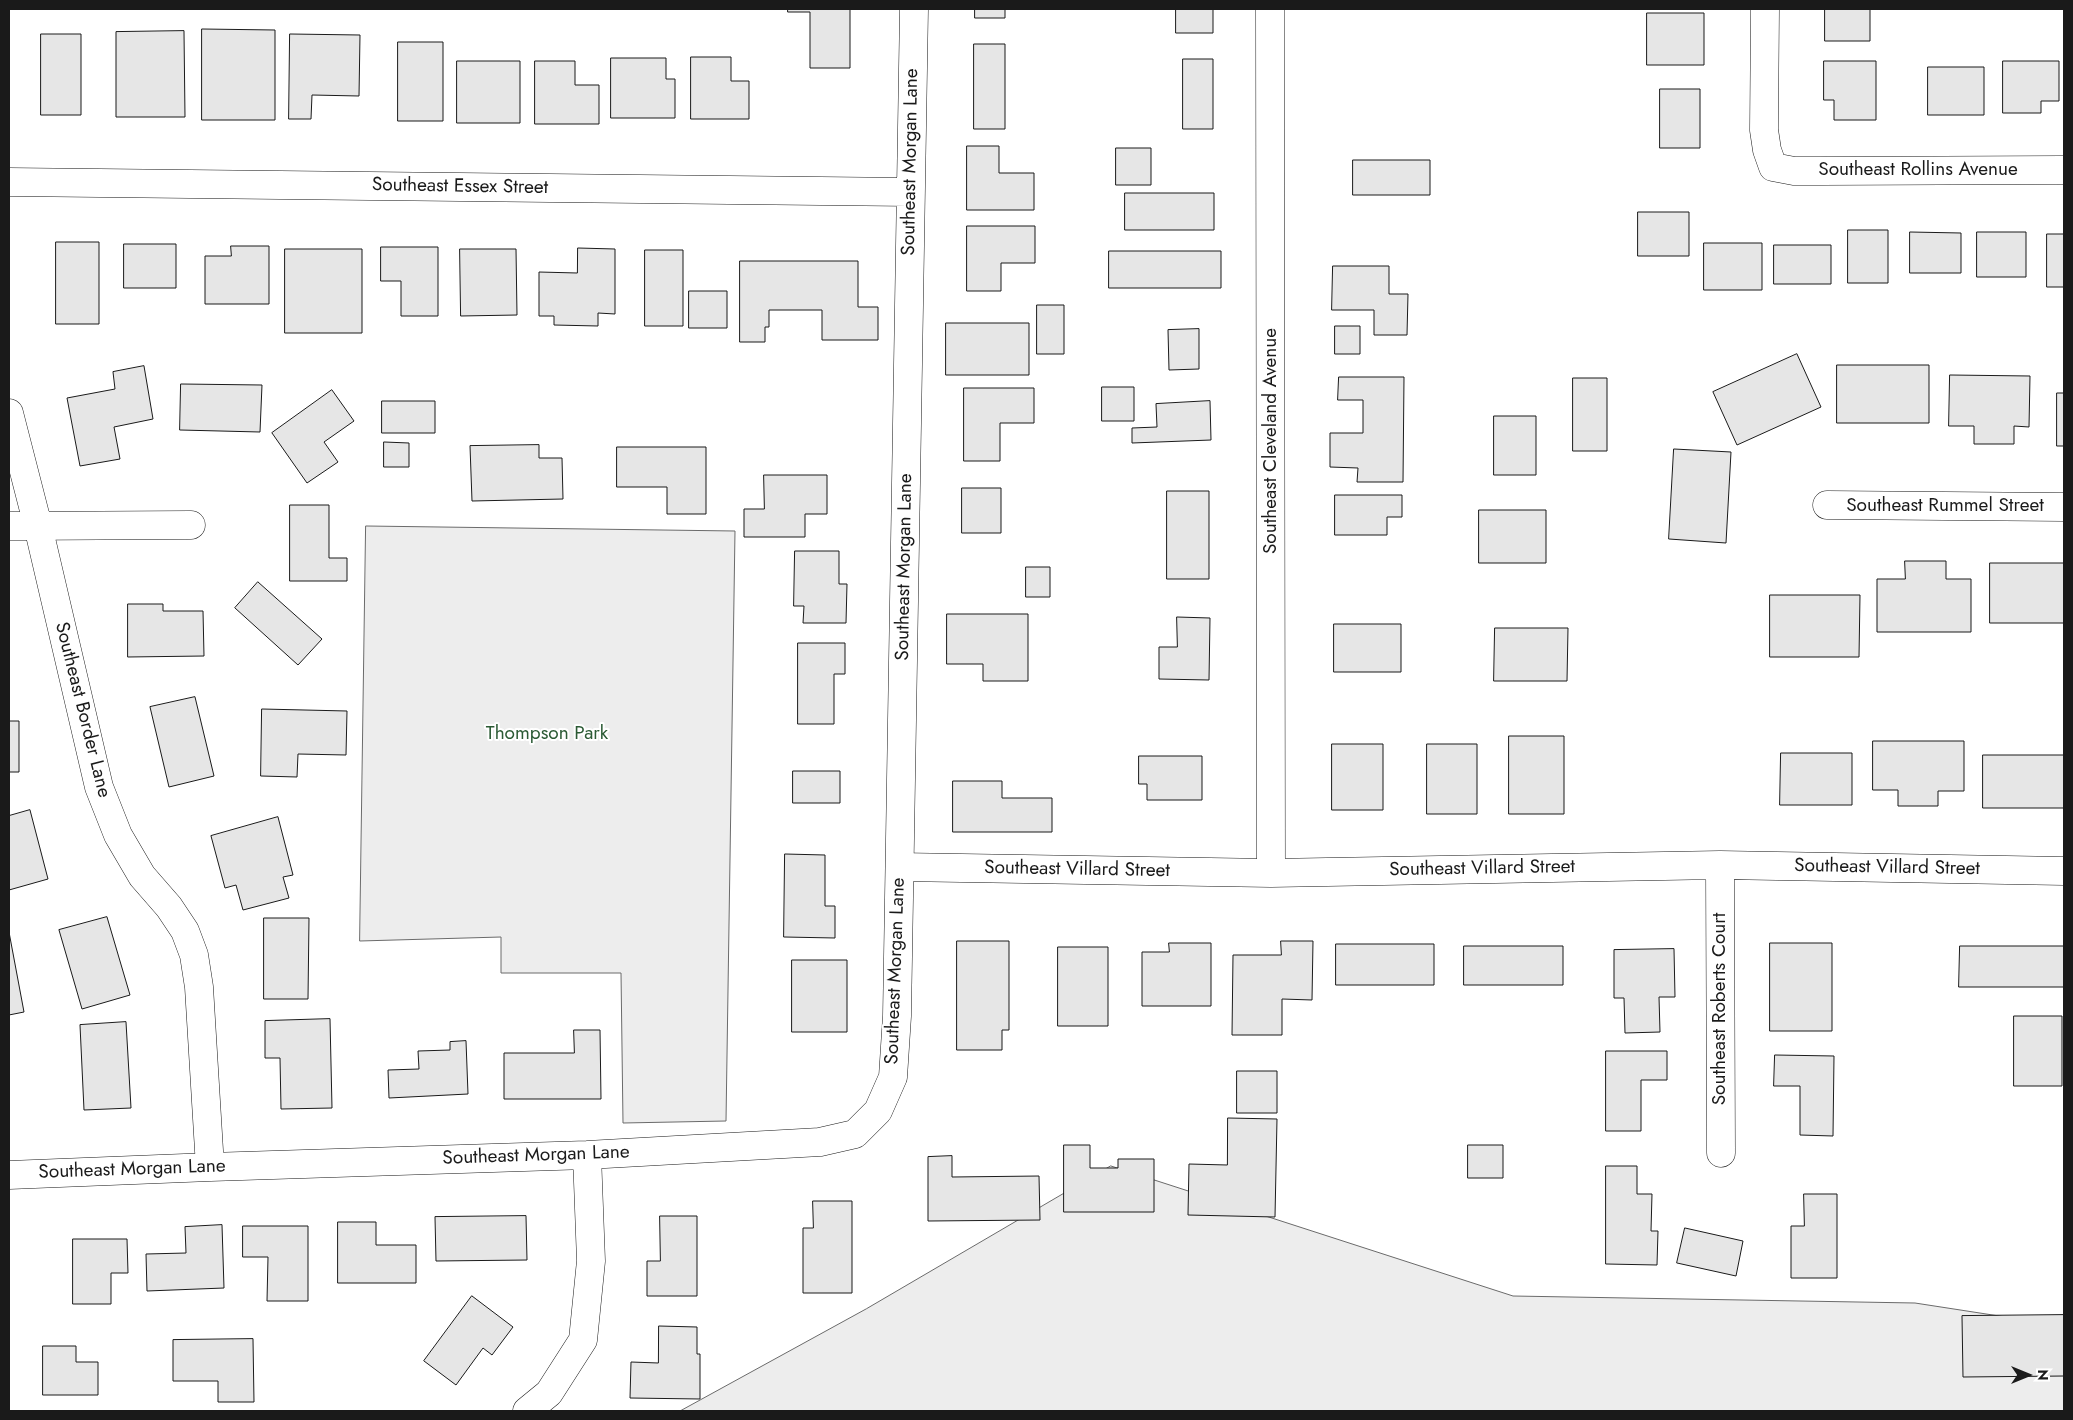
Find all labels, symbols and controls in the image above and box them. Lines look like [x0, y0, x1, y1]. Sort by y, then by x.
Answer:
street label: Southeast Morgan Lane [898, 68, 924, 256]
street label: Southeast Rollins Avenue [1818, 159, 2018, 181]
street label: Southeast Essex Street [372, 174, 548, 200]
street label: Southeast Cleveland Avenue [1260, 328, 1282, 554]
street label: Southeast Morgan Lane [892, 473, 918, 661]
street label: Southeast Rummel Street [1846, 495, 2044, 517]
street label: Southeast Border Lane [49, 620, 115, 800]
park label: Thompson Park [486, 723, 608, 745]
street label: Southeast Villard Street [1794, 855, 1980, 881]
street label: Southeast Villard Street [1389, 856, 1575, 882]
street label: Southeast Villard Street [984, 857, 1170, 883]
street label: Southeast Morgan Lane [881, 877, 911, 1065]
street label: Southeast Roberts Court [1709, 913, 1731, 1105]
street label: Southeast Morgan Lane [442, 1141, 630, 1171]
street label: Southeast Morgan Lane [38, 1155, 226, 1185]
north arrow [2003, 1350, 2053, 1400]
text: N [2033, 1369, 2053, 1381]

